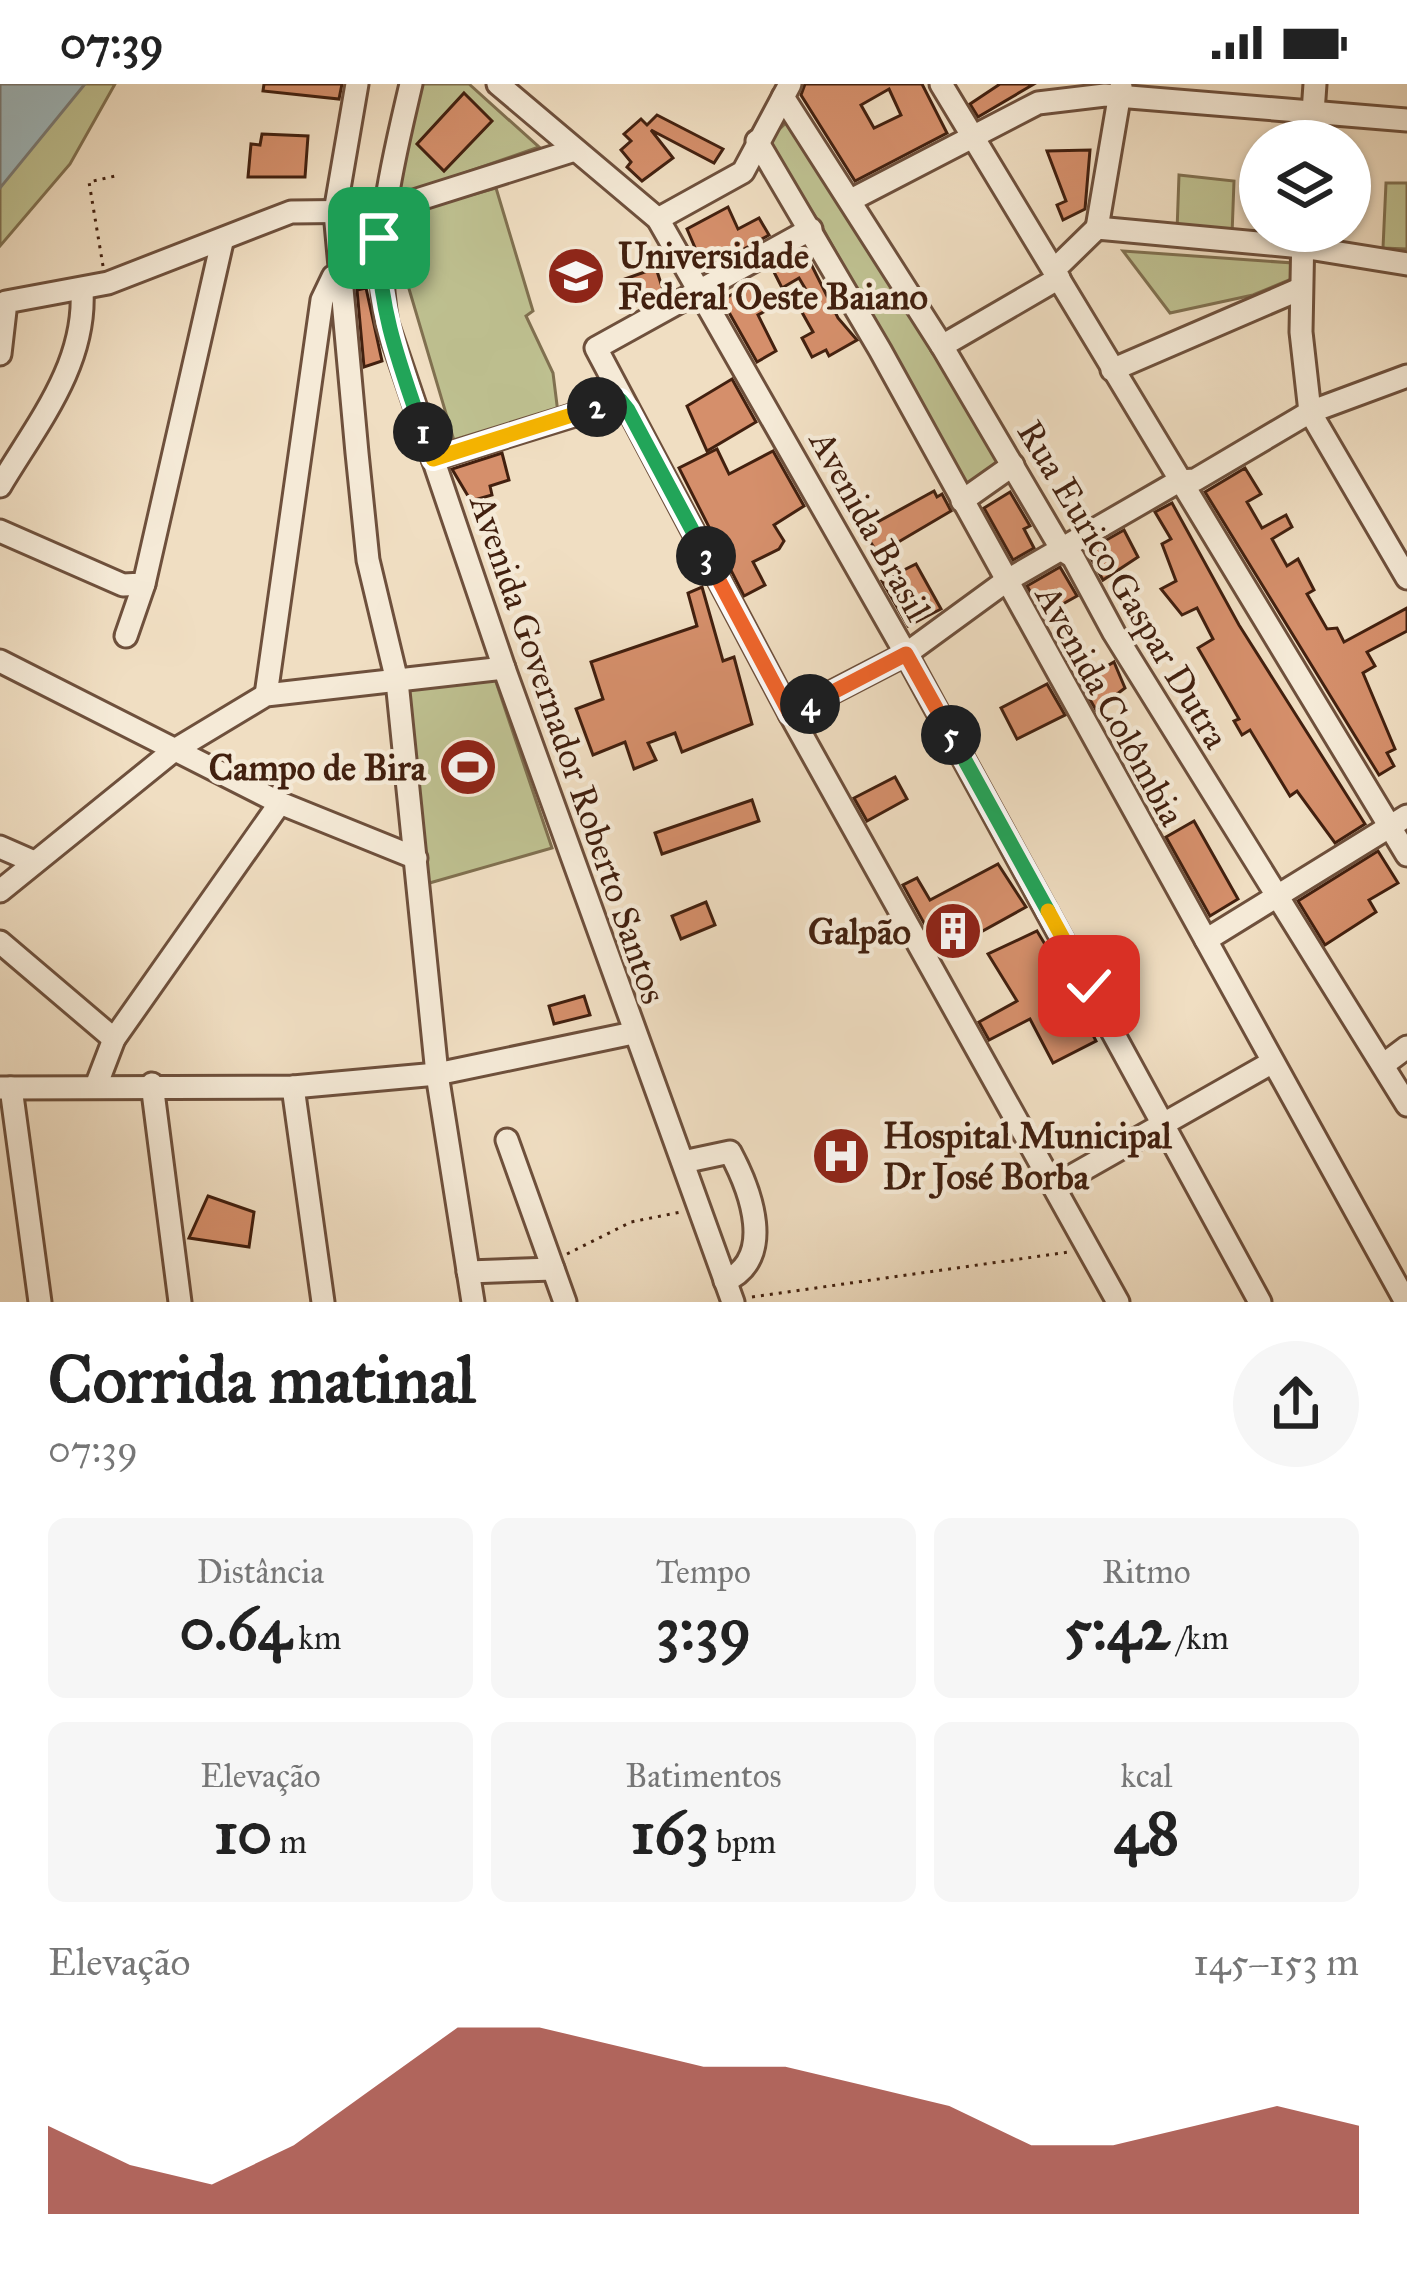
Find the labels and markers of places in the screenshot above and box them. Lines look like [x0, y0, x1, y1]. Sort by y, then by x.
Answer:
pin [328, 187, 430, 289]
place label: Universidade Federal Oeste Baiano [618, 234, 928, 319]
school or university icon: Universidade Federal Oeste Baiano [545, 245, 607, 307]
pin: 2 [567, 377, 627, 437]
pin: 1 [393, 402, 453, 462]
pin: 3 [676, 526, 736, 586]
pin: 4 [780, 674, 840, 734]
pin: 5 [921, 705, 981, 765]
sports icon: Campo de Bira [437, 736, 499, 798]
place label: Campo de Bira [209, 746, 427, 790]
building icon: Galpão [922, 900, 984, 962]
place label: Galpão [808, 910, 911, 954]
pin [1038, 935, 1140, 1037]
place label: Hospital Municipal Dr José Borba [883, 1114, 1173, 1199]
hospital icon: Hospital Municipal Dr José Borba [810, 1125, 872, 1187]

